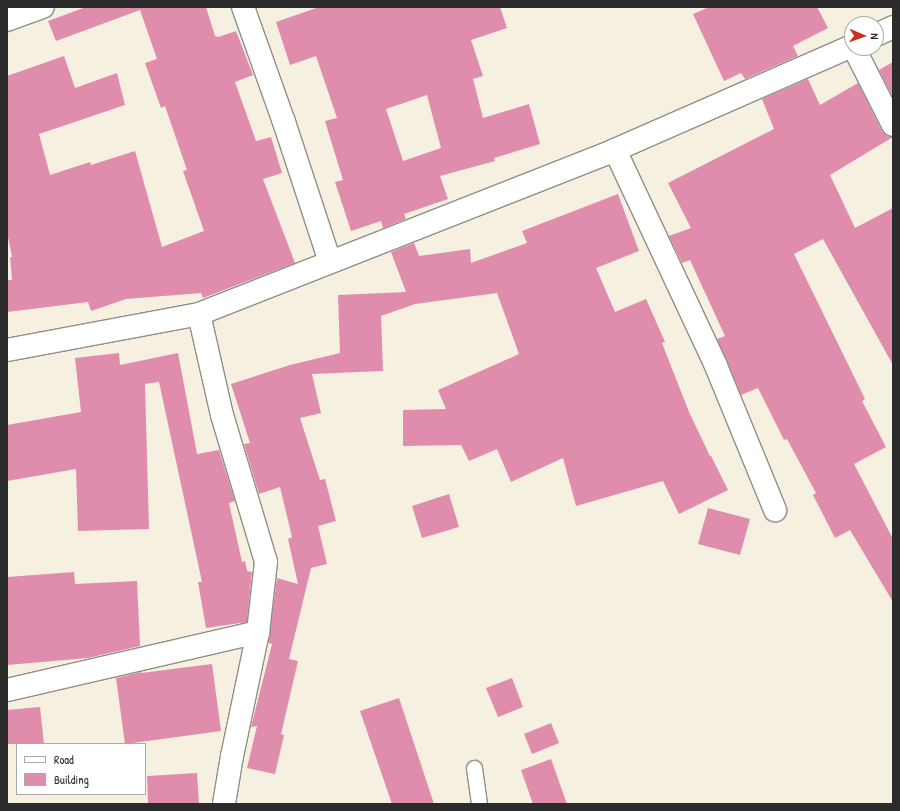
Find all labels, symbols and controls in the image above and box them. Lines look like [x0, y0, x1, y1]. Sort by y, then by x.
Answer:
north arrow [844, 16, 884, 56]
text: N [868, 33, 882, 40]
legend [16, 743, 146, 795]
text: Road [54, 751, 74, 768]
text: Building [54, 771, 89, 788]

